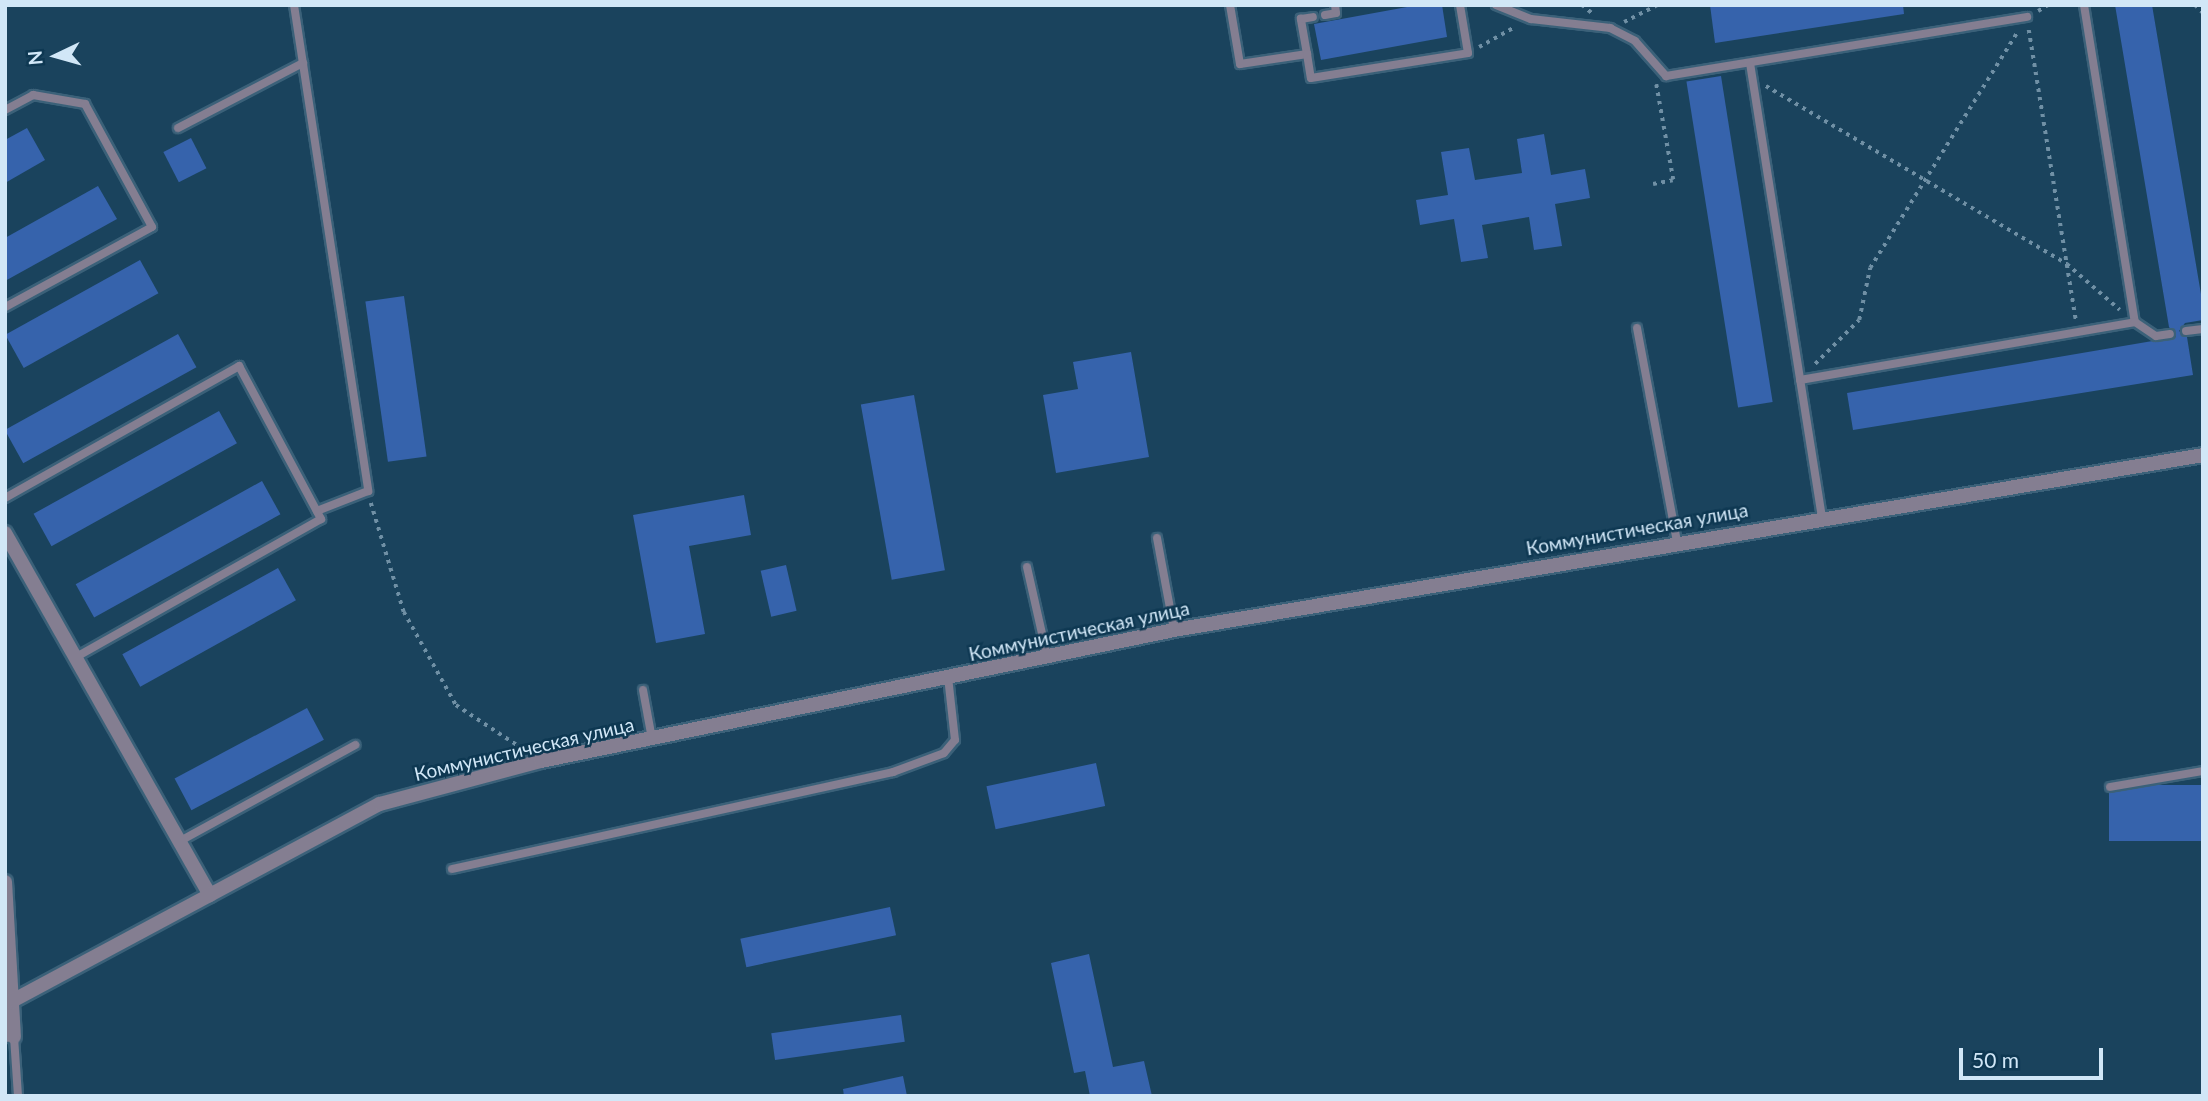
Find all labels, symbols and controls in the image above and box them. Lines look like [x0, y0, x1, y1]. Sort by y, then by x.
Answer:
north arrow [21, 21, 91, 91]
text: N [22, 50, 47, 66]
street label: Коммунистическая улица [1524, 498, 1750, 560]
street label: Коммунистическая улица [967, 596, 1191, 666]
street label: Коммунистическая улица [412, 713, 636, 785]
scale bar [1963, 1034, 2106, 1078]
text: 50 m [1972, 1047, 2019, 1072]

